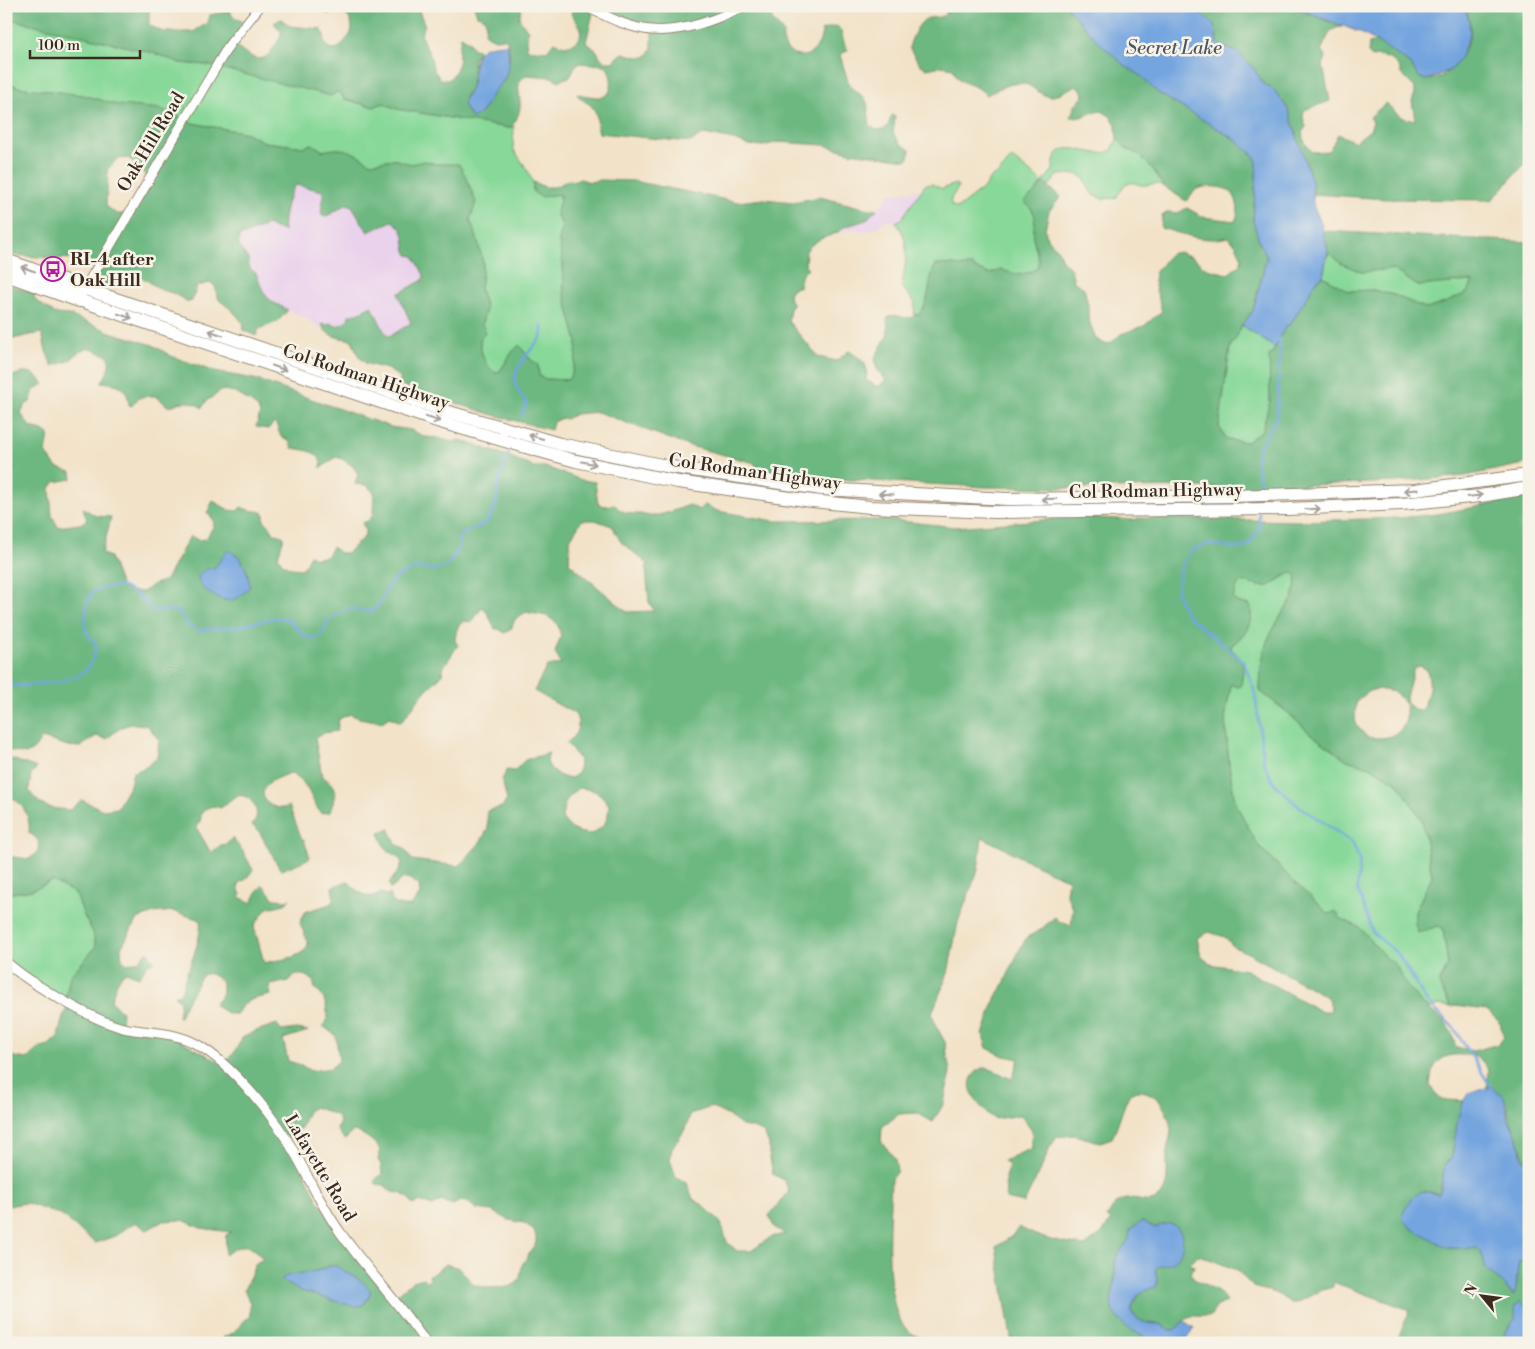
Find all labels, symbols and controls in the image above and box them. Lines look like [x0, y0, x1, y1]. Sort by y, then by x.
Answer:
scale bar [30, 28, 140, 60]
text: 100 m [38, 36, 80, 55]
water label: Secret Lake [1126, 36, 1222, 60]
street label: Oak Hill Road [112, 87, 190, 196]
place label: RI-4 after Oak Hill [70, 248, 154, 292]
bus stop icon: RI-4 after Oak Hill [40, 256, 66, 282]
one-way arrow [21, 264, 37, 273]
one-way arrow [117, 312, 132, 321]
one-way arrow [208, 327, 224, 337]
street label: Col Rodman Highway [280, 339, 453, 415]
one-way arrow [271, 364, 286, 373]
one-way arrow [425, 415, 440, 424]
one-way arrow [529, 432, 545, 441]
street label: Col Rodman Highway [667, 449, 843, 496]
one-way arrow [581, 459, 597, 469]
street label: Col Rodman Highway [1069, 478, 1243, 504]
one-way arrow [1403, 485, 1419, 494]
one-way arrow [879, 489, 895, 498]
one-way arrow [1467, 491, 1483, 501]
one-way arrow [1041, 494, 1057, 504]
one-way arrow [1305, 504, 1321, 513]
street label: Lafayette Road [279, 1110, 361, 1227]
north arrow [1458, 1272, 1508, 1322]
text: N [1461, 1281, 1482, 1299]

